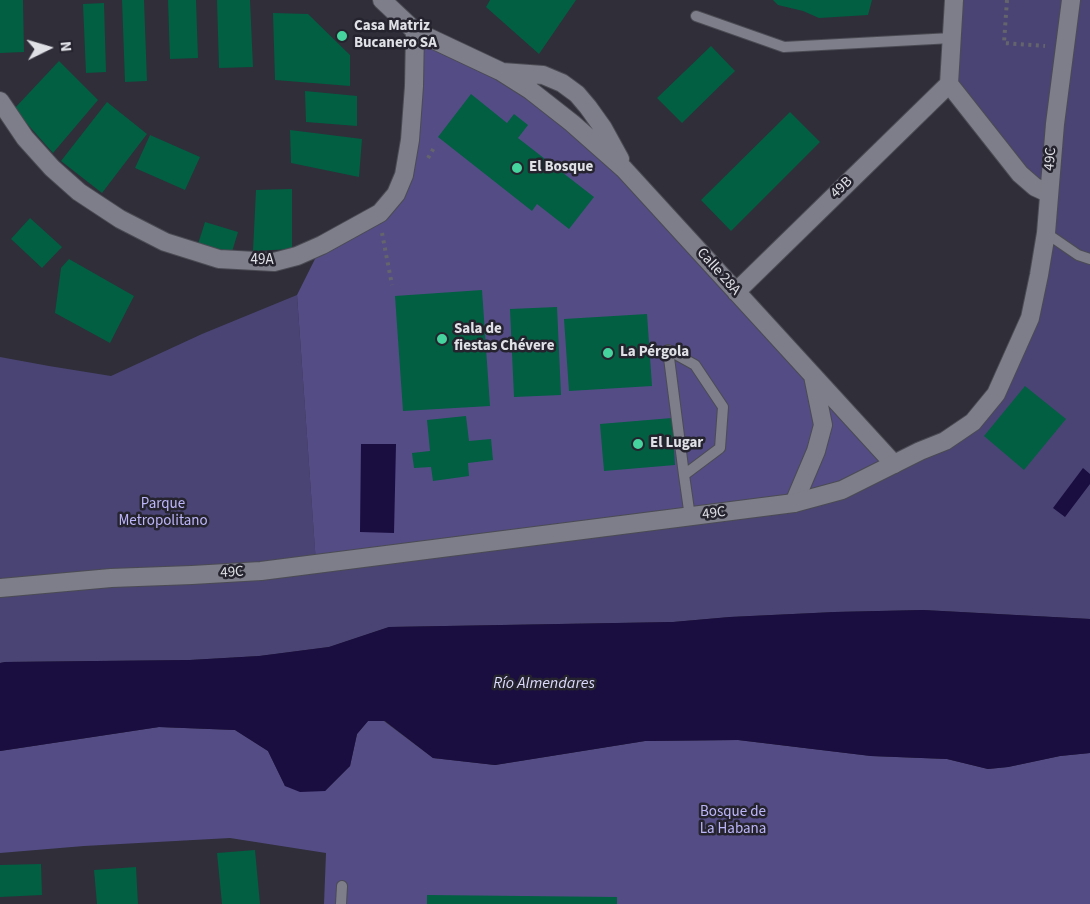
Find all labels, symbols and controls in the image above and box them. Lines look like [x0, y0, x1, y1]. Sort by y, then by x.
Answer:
north arrow [18, 18, 78, 78]
place label: Casa Matriz Bucanero SA [354, 18, 437, 53]
marker: Casa Matriz Bucanero SA [335, 29, 349, 43]
text: N [55, 40, 77, 53]
street label: 49C [1041, 147, 1061, 171]
place label: El Bosque [529, 159, 593, 177]
marker: El Bosque [510, 161, 524, 175]
street label: 49B [827, 173, 857, 203]
street label: Calle 28A [692, 245, 744, 299]
street label: 49A [250, 252, 274, 270]
place label: Sala de fiestas Chévere [454, 321, 554, 356]
marker: Sala de fiestas Chévere [435, 332, 449, 346]
place label: La Pérgola [620, 344, 689, 362]
marker: La Pérgola [601, 346, 615, 360]
place label: El Lugar [650, 435, 703, 453]
marker: El Lugar [631, 437, 645, 451]
park label: Parque Metropolitano [118, 496, 208, 531]
street label: 49C [701, 504, 727, 524]
street label: 49C [220, 563, 244, 583]
water label: Río Almendares [493, 674, 595, 694]
park label: Bosque de La Habana [700, 804, 766, 839]

